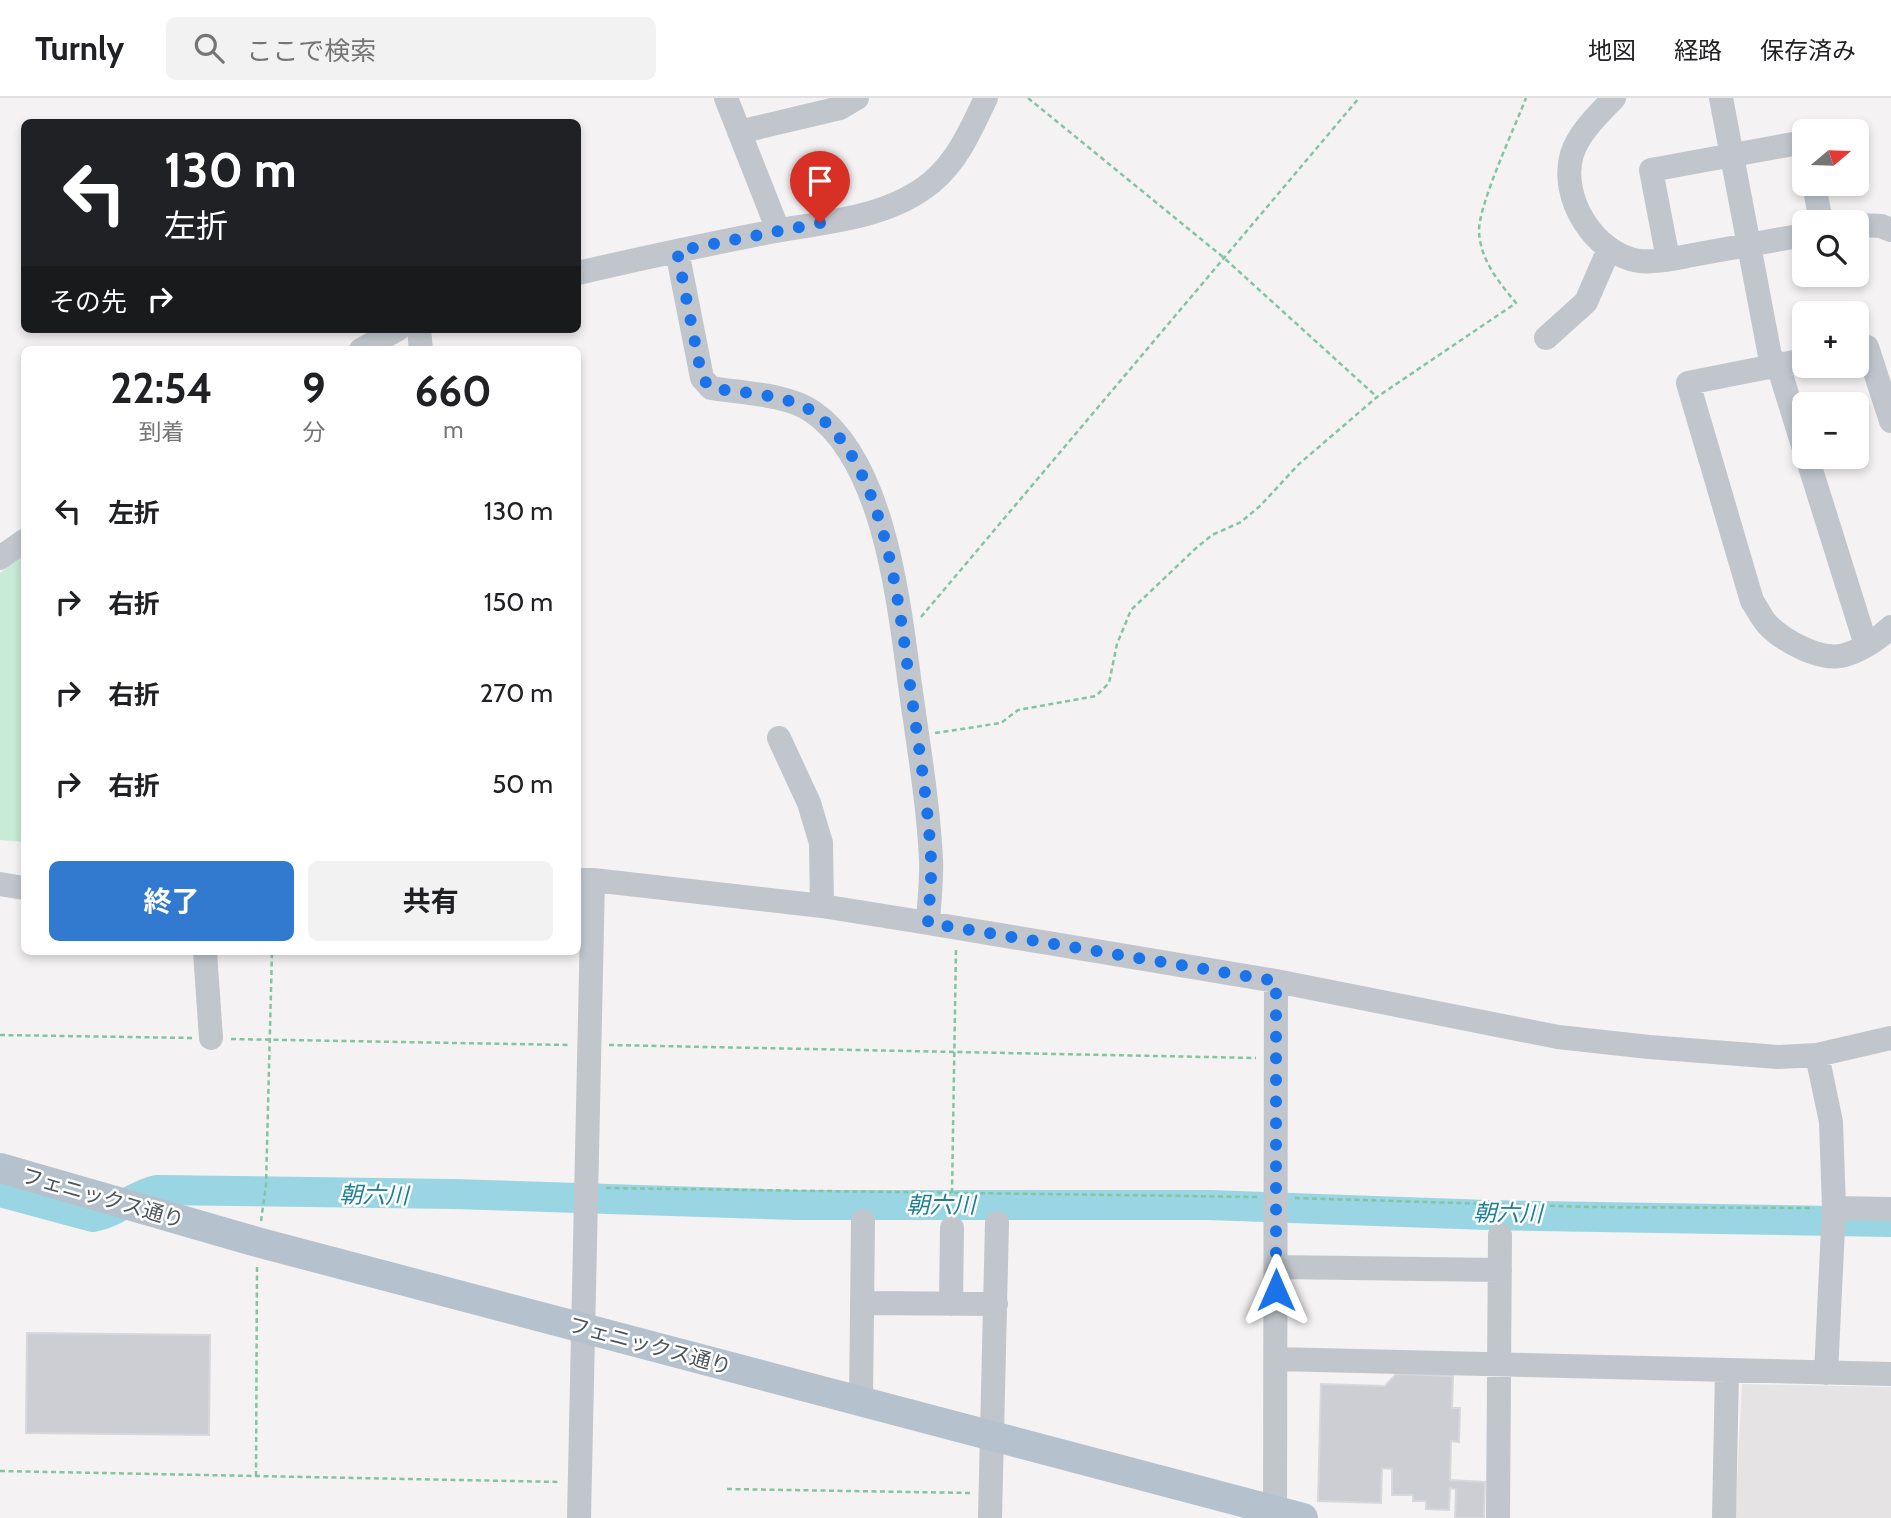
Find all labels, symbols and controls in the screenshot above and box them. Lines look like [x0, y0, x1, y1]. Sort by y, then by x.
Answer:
search box [166, 17, 656, 80]
text: Turnly [35, 28, 124, 68]
icon: search [190, 29, 228, 67]
text: ここで検索 [246, 35, 376, 67]
text: 地図 [1588, 36, 1636, 65]
text: 経路 [1674, 36, 1722, 65]
text: 保存済み [1760, 36, 1856, 65]
north arrow [1792, 119, 1869, 196]
map controls [1792, 119, 1869, 469]
text: 130 m [164, 140, 297, 199]
icon: left [49, 147, 140, 238]
pin [790, 151, 850, 223]
icon: arrive [801, 162, 839, 200]
text: 左折 [164, 206, 228, 245]
button: search [1792, 210, 1869, 287]
icon: right [141, 280, 179, 318]
text: その先 [49, 286, 127, 318]
button: + [1792, 301, 1869, 378]
text: 22:54 [110, 362, 213, 414]
text: 9 [302, 362, 326, 414]
text: 660 [415, 365, 492, 417]
button: − [1792, 392, 1869, 469]
text: m [443, 416, 463, 444]
text: 到着 [138, 418, 184, 446]
text: 分 [302, 418, 325, 446]
icon: left [49, 492, 87, 530]
text: 130 m [484, 495, 553, 527]
text: 左折 [108, 497, 160, 529]
icon: right [49, 583, 87, 621]
text: 150 m [484, 586, 553, 618]
text: 右折 [108, 588, 160, 620]
icon: right [49, 674, 87, 712]
text: 270 m [480, 677, 553, 709]
text: 右折 [108, 679, 160, 711]
icon: right [49, 765, 87, 803]
text: 50 m [492, 768, 553, 800]
text: 右折 [108, 770, 160, 802]
button: 終了 [49, 861, 294, 941]
button: 共有 [308, 861, 553, 941]
street label: フェニックス通り [19, 1162, 187, 1233]
water label: 朝六川 [339, 1180, 412, 1210]
water label: 朝六川 [907, 1191, 979, 1219]
water label: 朝六川 [1473, 1198, 1546, 1228]
position arrow [1239, 1253, 1313, 1327]
street label: フェニックス通り [566, 1312, 734, 1379]

